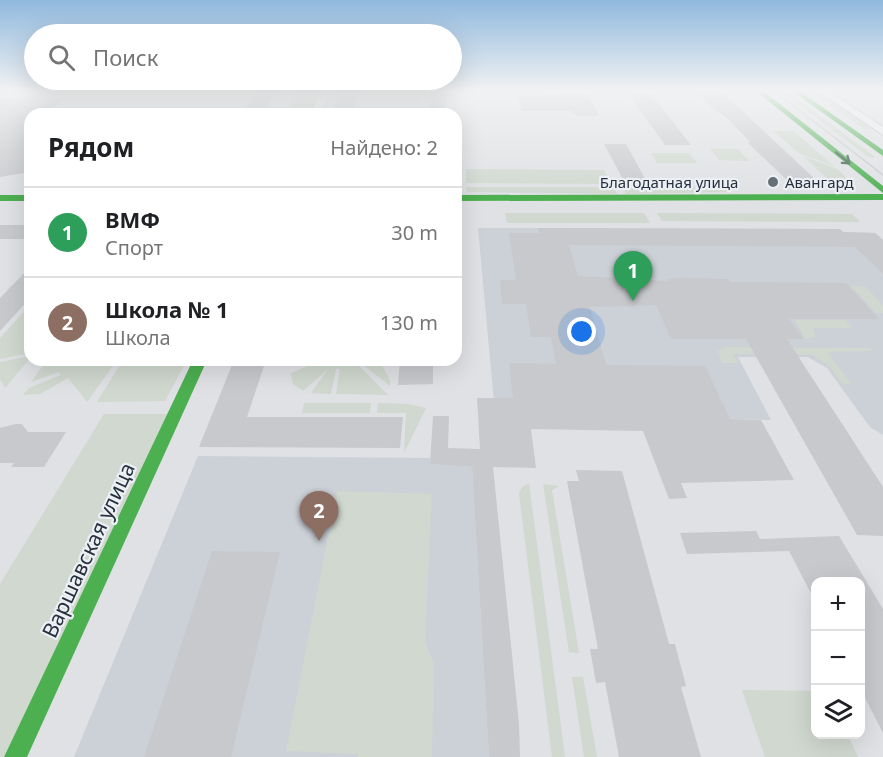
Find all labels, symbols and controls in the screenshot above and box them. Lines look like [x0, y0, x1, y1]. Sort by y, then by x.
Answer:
search box [24, 24, 462, 90]
icon: search [45, 41, 78, 74]
text: Поиск [93, 42, 158, 72]
text: Рядом [48, 129, 134, 165]
text: Найдено: 2 [330, 134, 438, 161]
one-way arrow [834, 152, 850, 165]
street label: Благодатная улица [600, 172, 738, 192]
place label: Авангард [785, 172, 854, 192]
marker: Авангард [766, 175, 780, 189]
text: ВМФ [105, 204, 160, 234]
text: 1 [62, 219, 73, 246]
text: 30 m [391, 219, 438, 246]
text: Спорт [105, 234, 163, 261]
pin: 1 [614, 252, 652, 301]
text: Школа № 1 [105, 294, 229, 324]
text: 2 [62, 309, 73, 336]
text: 130 m [380, 309, 438, 336]
your location [567, 317, 596, 346]
text: Школа [105, 324, 171, 351]
street label: Варшавская улица [35, 458, 141, 642]
pin: 2 [300, 492, 338, 541]
map controls [811, 577, 865, 739]
button: + [811, 577, 865, 631]
button: − [811, 631, 865, 685]
button: layers [811, 685, 865, 739]

